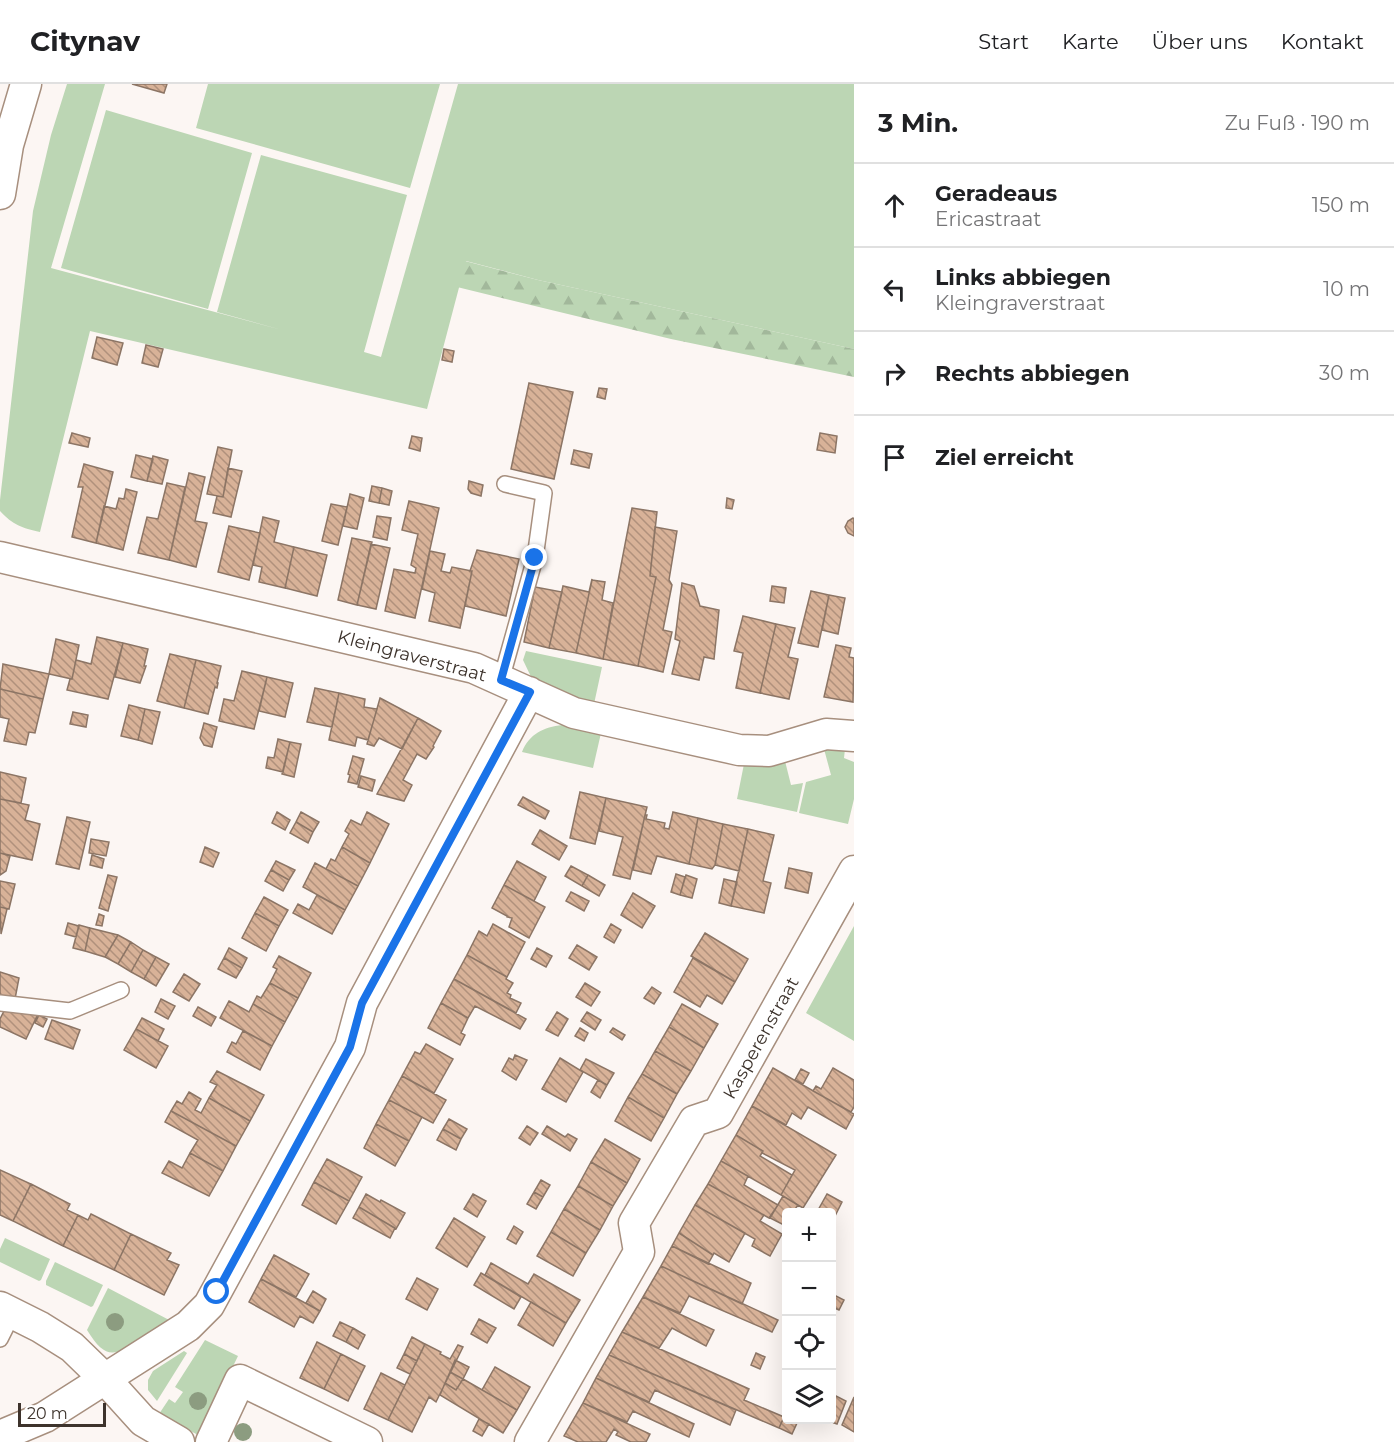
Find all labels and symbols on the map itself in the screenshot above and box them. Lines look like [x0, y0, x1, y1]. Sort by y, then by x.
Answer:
route end [521, 544, 547, 570]
street label: Kleingraverstraat [335, 626, 489, 686]
street label: Kasperenstraat [718, 973, 804, 1103]
route start [203, 1278, 229, 1304]
scale bar [18, 1400, 106, 1428]

